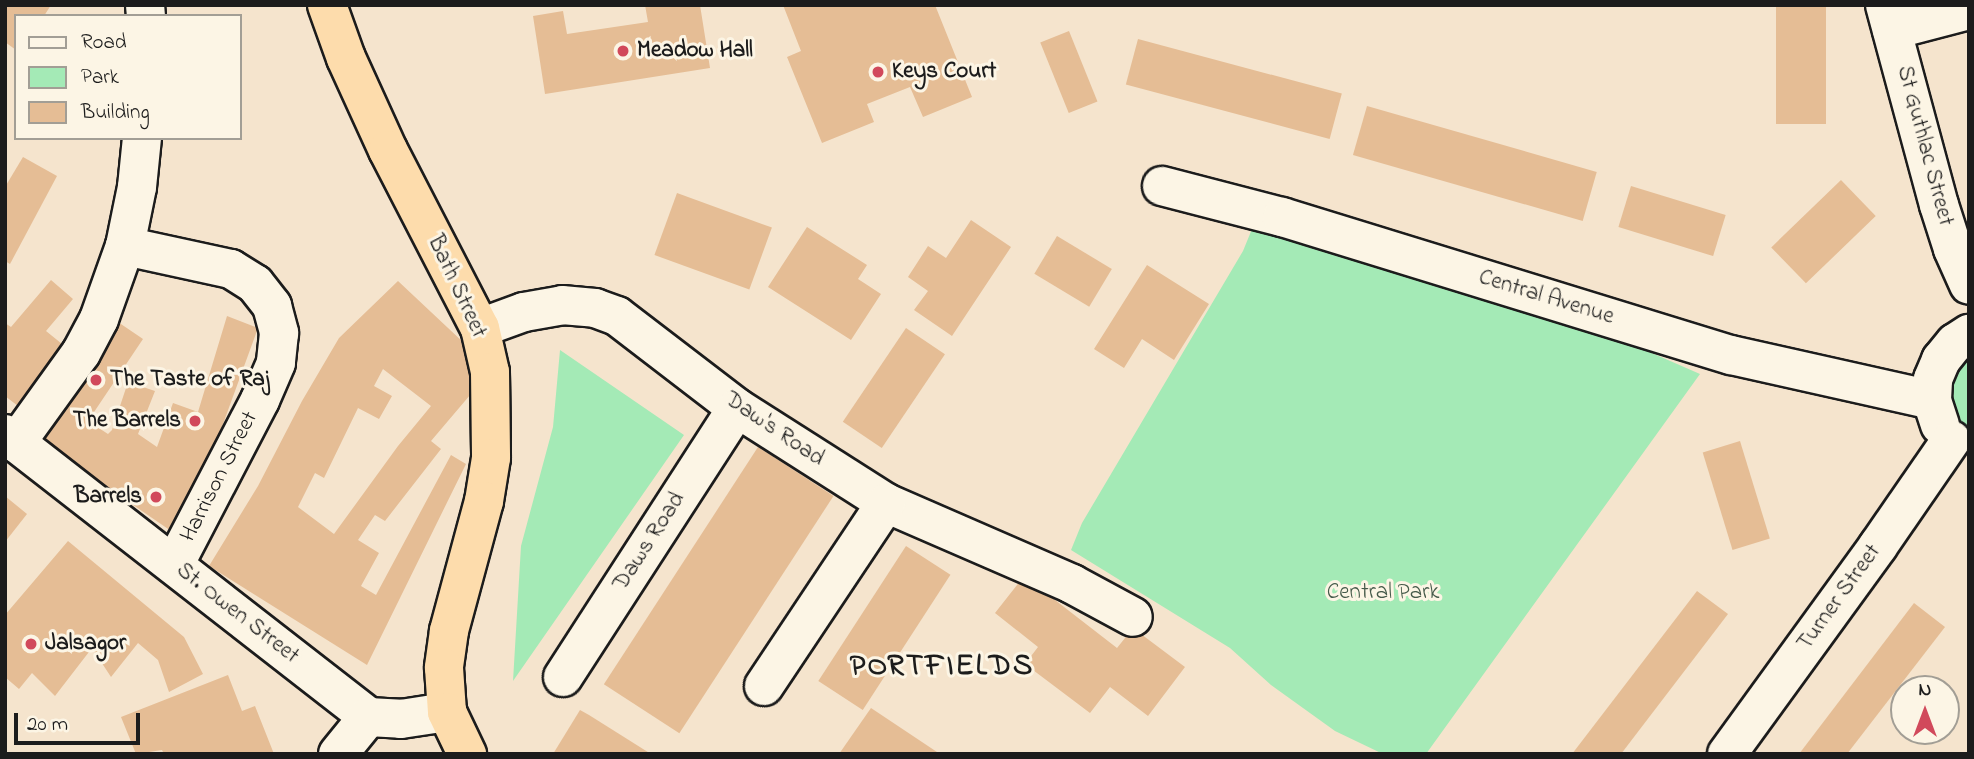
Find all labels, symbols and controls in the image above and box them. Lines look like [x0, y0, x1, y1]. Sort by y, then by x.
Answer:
legend [14, 14, 242, 140]
text: Road [81, 28, 127, 58]
place label: Meadow Hall [637, 37, 753, 65]
marker: Meadow Hall [615, 43, 631, 59]
place label: Keys Court [892, 58, 996, 86]
text: Park [81, 63, 119, 93]
street label: St Guthlac Street [1889, 63, 1959, 229]
marker: Keys Court [870, 64, 886, 80]
text: Building [81, 98, 150, 128]
street label: Bath Street [420, 231, 492, 343]
street label: Central Avenue [1475, 264, 1617, 332]
place label: The Taste of Raj [110, 366, 269, 394]
marker: The Taste of Raj [88, 372, 104, 388]
street label: Daw's Road [719, 387, 829, 473]
place label: The Barrels [73, 407, 181, 435]
street label: Harrison Street [175, 407, 265, 547]
marker: The Barrels [187, 413, 203, 429]
place label: Barrels [74, 483, 142, 511]
street label: Daws Road [608, 488, 692, 596]
marker: Barrels [148, 489, 164, 505]
street label: Turner Street [1792, 540, 1888, 656]
street label: St. Owen Street [170, 557, 304, 671]
park label: Central Park [1327, 579, 1439, 607]
place label: Jalsagor [45, 630, 126, 658]
marker: Jalsagor [23, 636, 39, 652]
district label: PORTFIELDS [851, 649, 1033, 685]
north arrow [1890, 675, 1960, 745]
text: N [1919, 677, 1931, 704]
scale bar [18, 700, 144, 744]
text: 20 m [27, 710, 68, 740]

